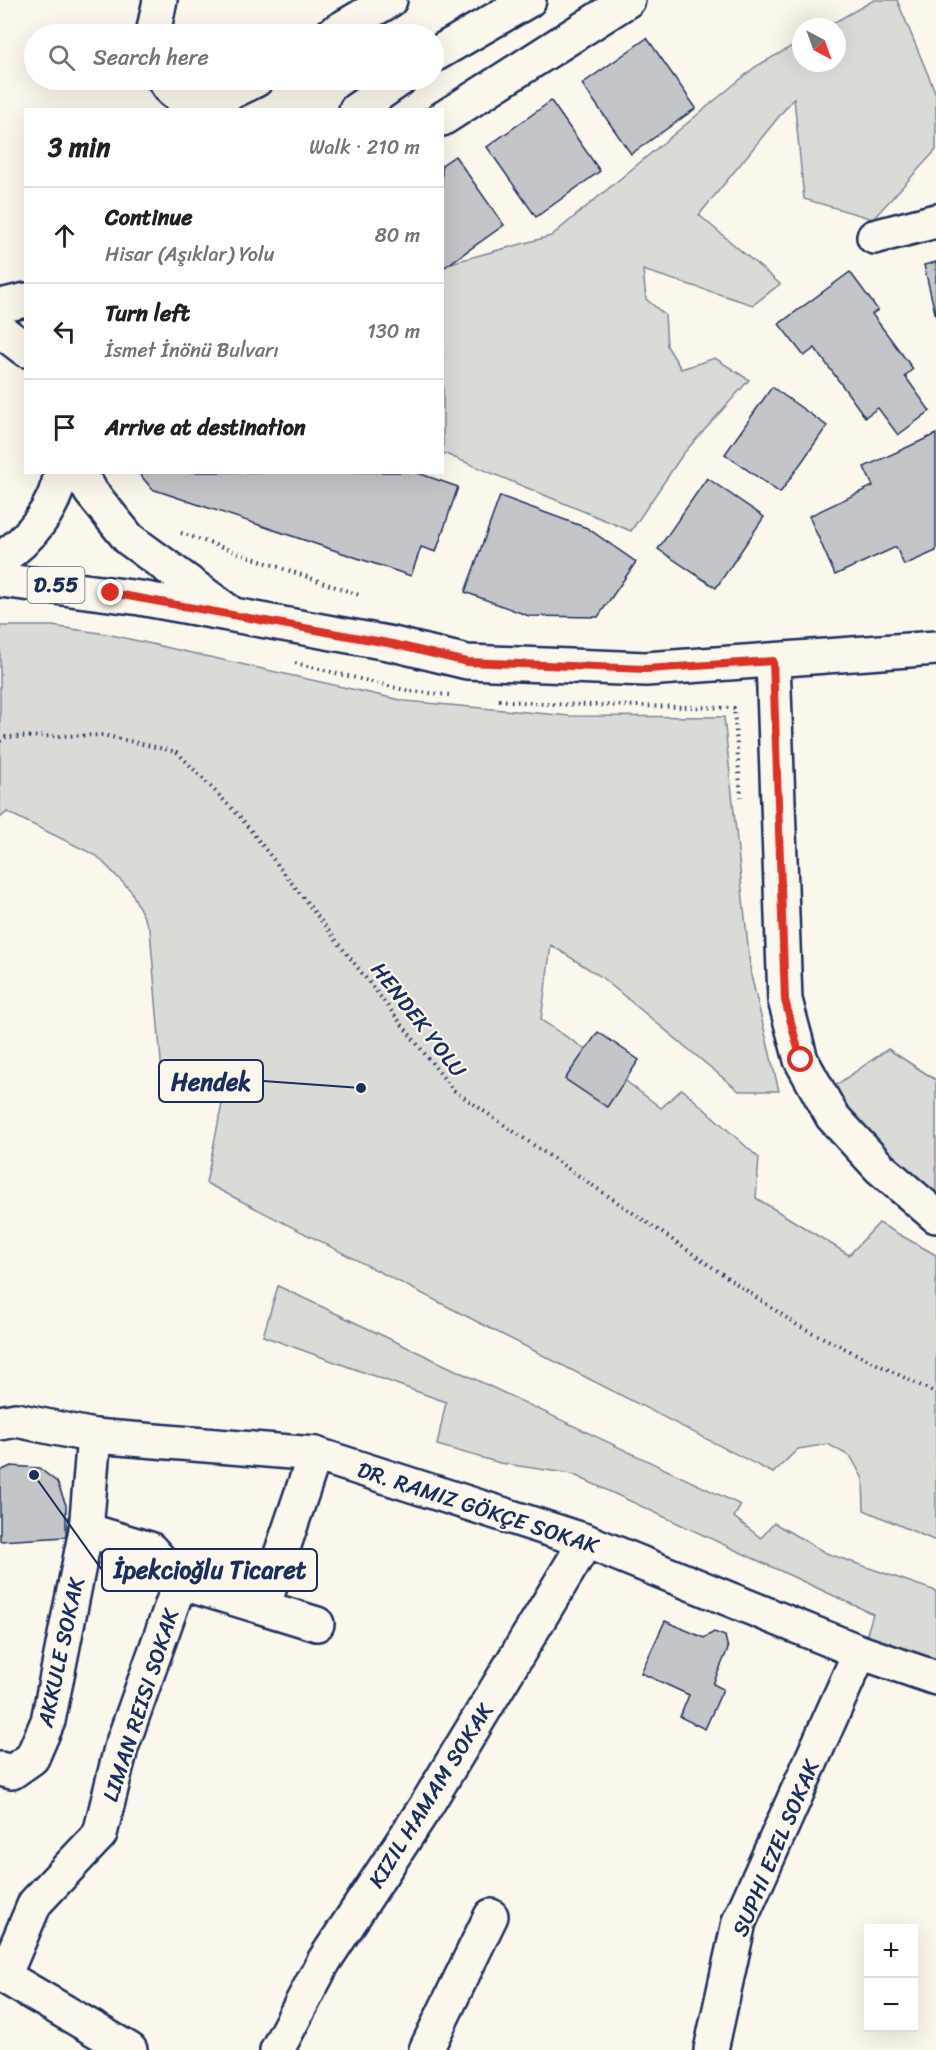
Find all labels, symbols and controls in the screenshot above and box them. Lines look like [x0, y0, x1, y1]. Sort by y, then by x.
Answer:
north arrow [792, 18, 846, 72]
search box [24, 24, 444, 90]
text: Search here [93, 38, 209, 77]
icon: search [45, 41, 78, 74]
text: 3 min [48, 124, 110, 170]
text: Walk · 210 m [309, 130, 420, 165]
text: Continue [105, 198, 193, 237]
text: 80 m [375, 218, 420, 253]
icon: ahead [48, 219, 81, 252]
text: Hisar (Aşıklar) Yolu [105, 237, 274, 272]
text: Turn left [105, 294, 190, 333]
text: 130 m [367, 314, 420, 349]
icon: left [48, 315, 81, 348]
text: İsmet İnönü Bulvarı [105, 333, 279, 368]
text: Arrive at destination [105, 408, 306, 447]
icon: arrive [48, 411, 81, 444]
road number: D.55 [28, 567, 84, 603]
route end [97, 579, 123, 605]
street label: HENDEK YOLU [360, 953, 477, 1086]
route start [787, 1046, 813, 1072]
callout: Hendek [159, 1060, 263, 1102]
text: Hendek [171, 1061, 251, 1103]
street label: DR. RAMIZ GÖKÇE SOKAK [352, 1450, 605, 1565]
callout: İpekcioğlu Ticaret [102, 1549, 317, 1591]
text: İpekcioğlu Ticaret [112, 1549, 307, 1591]
street label: AKKULE SOKAK [25, 1573, 96, 1732]
street label: LIMAN REISI SOKAK [91, 1603, 190, 1807]
street label: KIZIL HAMAM SOKAK [357, 1694, 504, 1896]
street label: SUPHI EZEL SOKAK [721, 1753, 831, 1943]
map controls [864, 1924, 918, 2032]
button: + [864, 1924, 918, 1978]
button: − [864, 1978, 918, 2032]

